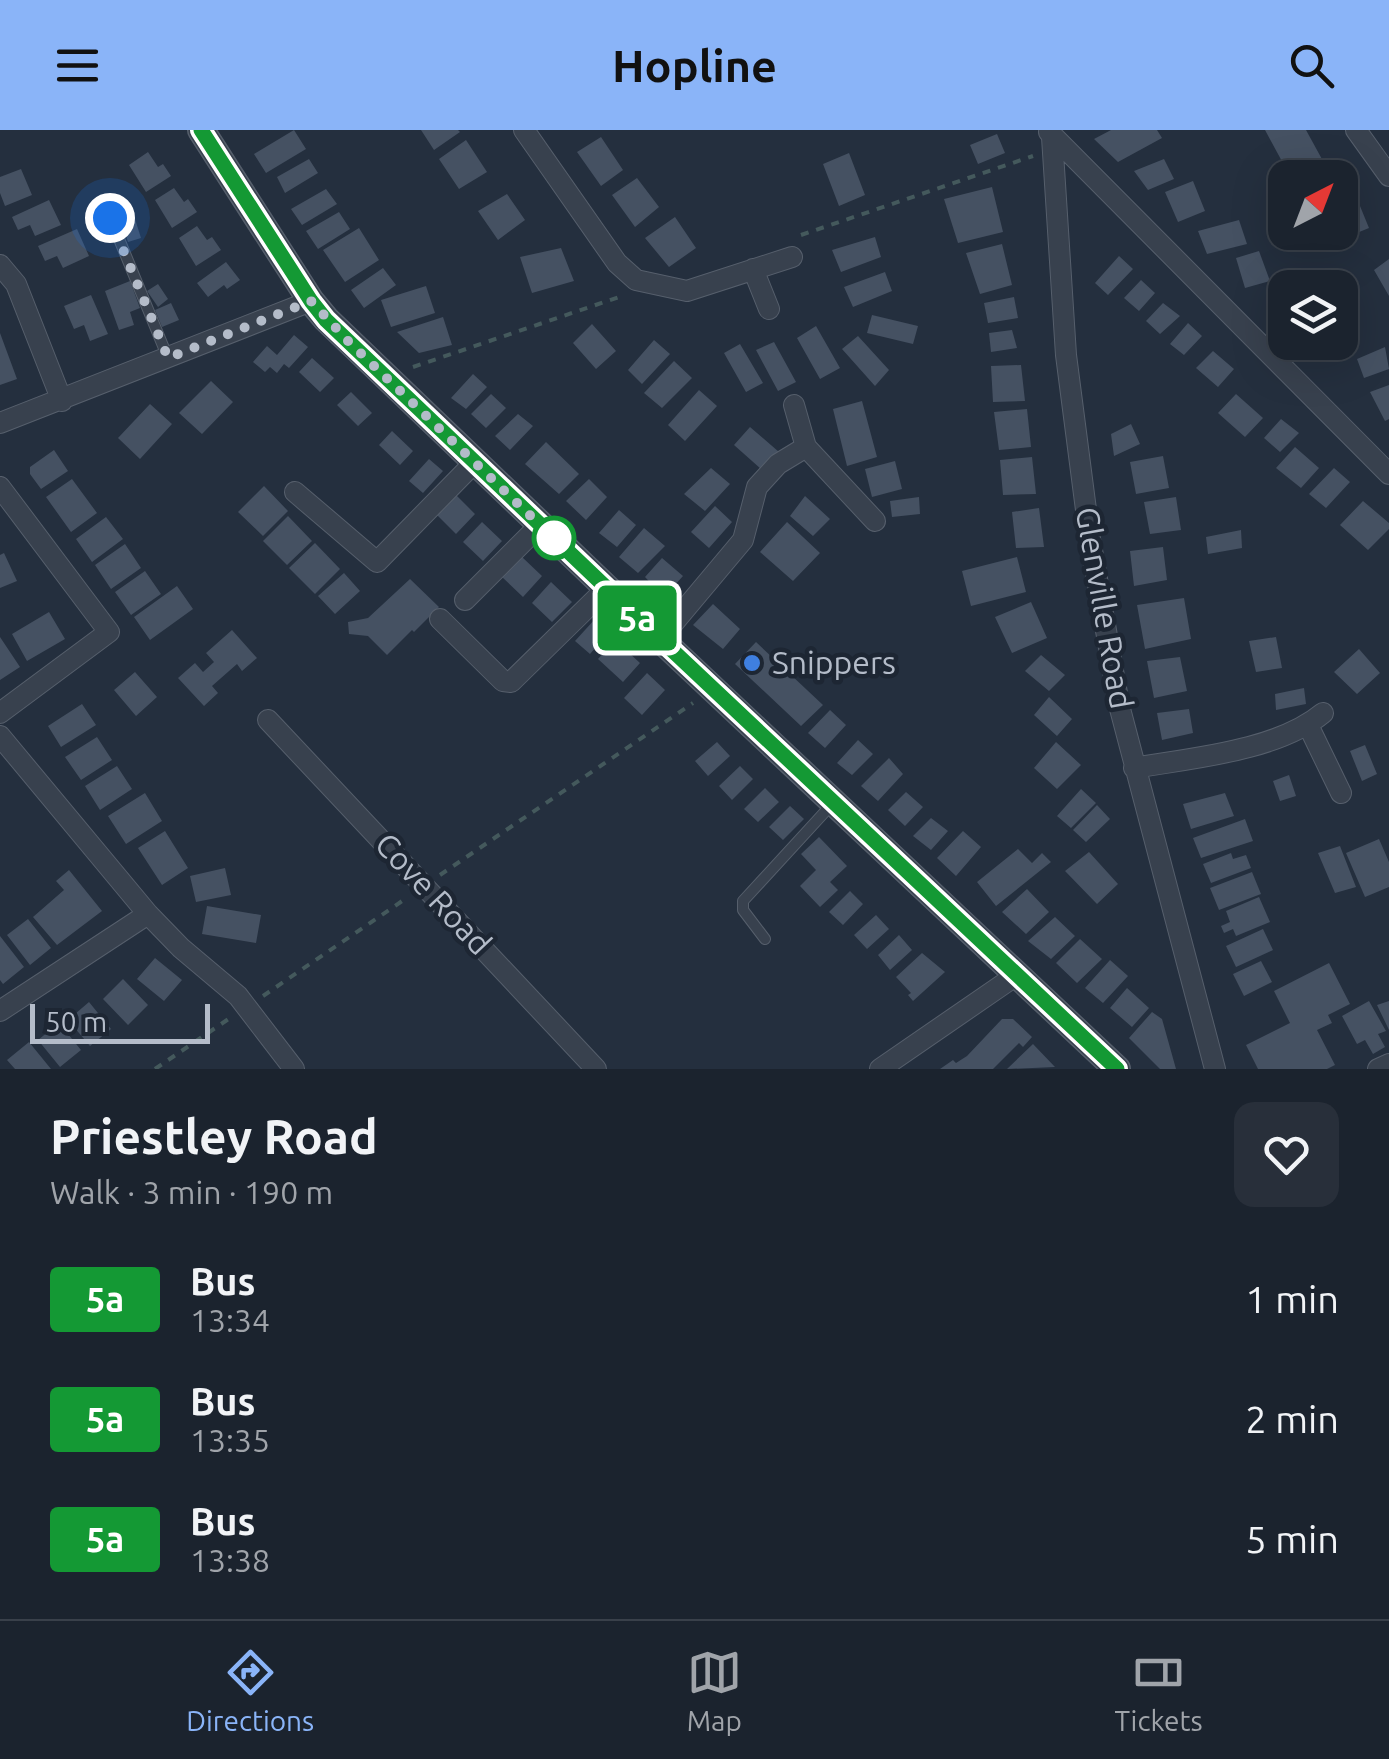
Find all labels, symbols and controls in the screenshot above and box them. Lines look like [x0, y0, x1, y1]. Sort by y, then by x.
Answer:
icon: menu [50, 38, 105, 93]
icon: search [1284, 38, 1339, 93]
text: Hopline [612, 40, 777, 91]
north arrow [1268, 160, 1358, 250]
map controls [1268, 160, 1358, 360]
your location [85, 193, 135, 243]
button: layers [1268, 270, 1358, 360]
street label: Glenville Road [1070, 504, 1140, 712]
unlabelled marker [533, 517, 575, 559]
line badge: 5a [592, 586, 682, 650]
text: 5a [618, 598, 656, 638]
place label: Snippers [772, 644, 896, 680]
marker: Snippers [741, 652, 763, 674]
street label: Cove Road [369, 825, 499, 961]
scale bar [30, 999, 210, 1044]
text: 50 m [45, 1006, 107, 1037]
button: heart [1234, 1102, 1339, 1207]
text: Priestley Road [50, 1109, 378, 1163]
text: Walk · 3 min · 190 m [50, 1174, 333, 1210]
text: Bus [190, 1260, 255, 1302]
text: 1 min [1245, 1278, 1339, 1320]
text: 5a [86, 1279, 124, 1319]
text: 13:34 [190, 1302, 270, 1338]
text: Bus [190, 1380, 255, 1422]
text: 2 min [1245, 1398, 1339, 1440]
text: 5a [86, 1399, 124, 1439]
text: 13:35 [190, 1422, 270, 1458]
text: Bus [190, 1500, 255, 1542]
text: 5 min [1245, 1518, 1339, 1560]
text: 5a [86, 1519, 124, 1559]
text: 13:38 [190, 1542, 270, 1578]
tab: Directions [186, 1645, 314, 1736]
tab: Map [687, 1645, 742, 1736]
tab: Tickets [1114, 1645, 1203, 1736]

